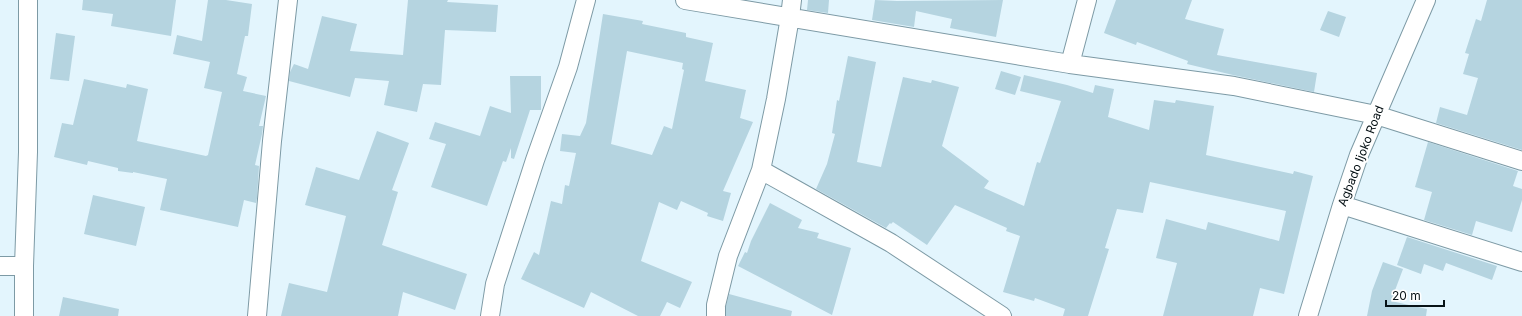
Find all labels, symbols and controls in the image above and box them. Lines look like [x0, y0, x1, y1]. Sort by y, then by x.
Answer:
street label: Agbado Ijoko Road [1334, 103, 1387, 208]
scale bar [1386, 282, 1444, 308]
text: 20 m [1392, 288, 1421, 303]

